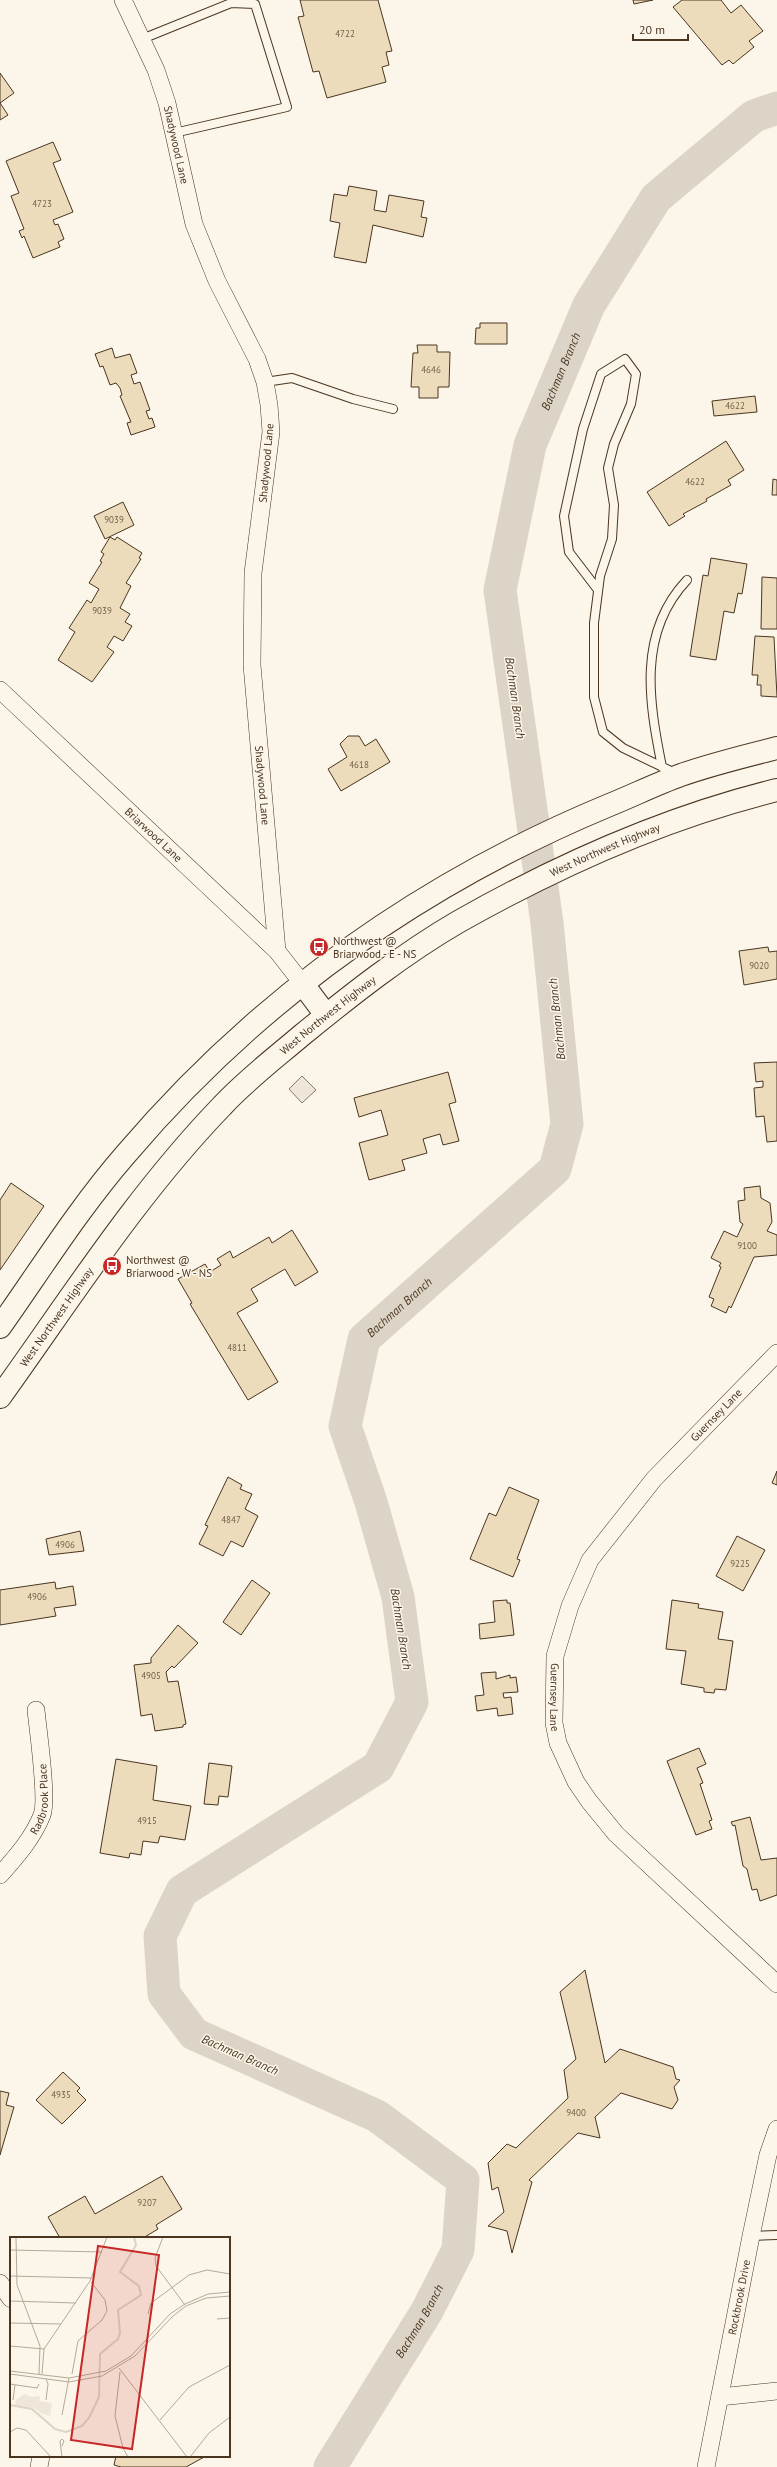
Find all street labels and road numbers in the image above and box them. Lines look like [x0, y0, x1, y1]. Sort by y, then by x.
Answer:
street label: Shadywood Lane [161, 104, 192, 186]
street label: Shadywood Lane [256, 422, 276, 503]
street label: Shadywood Lane [252, 745, 273, 826]
street label: Briarwood Lane [122, 804, 185, 865]
street label: West Northwest Highway [547, 820, 663, 880]
street label: West Northwest Highway [277, 972, 379, 1057]
street label: West Northwest Highway [17, 1264, 97, 1369]
street label: Guernsey Lane [687, 1385, 745, 1444]
street label: Guernsey Lane [547, 1663, 563, 1733]
street label: Radbrook Place [27, 1763, 51, 1837]
street label: Rockbrook Drive [725, 2258, 753, 2336]

